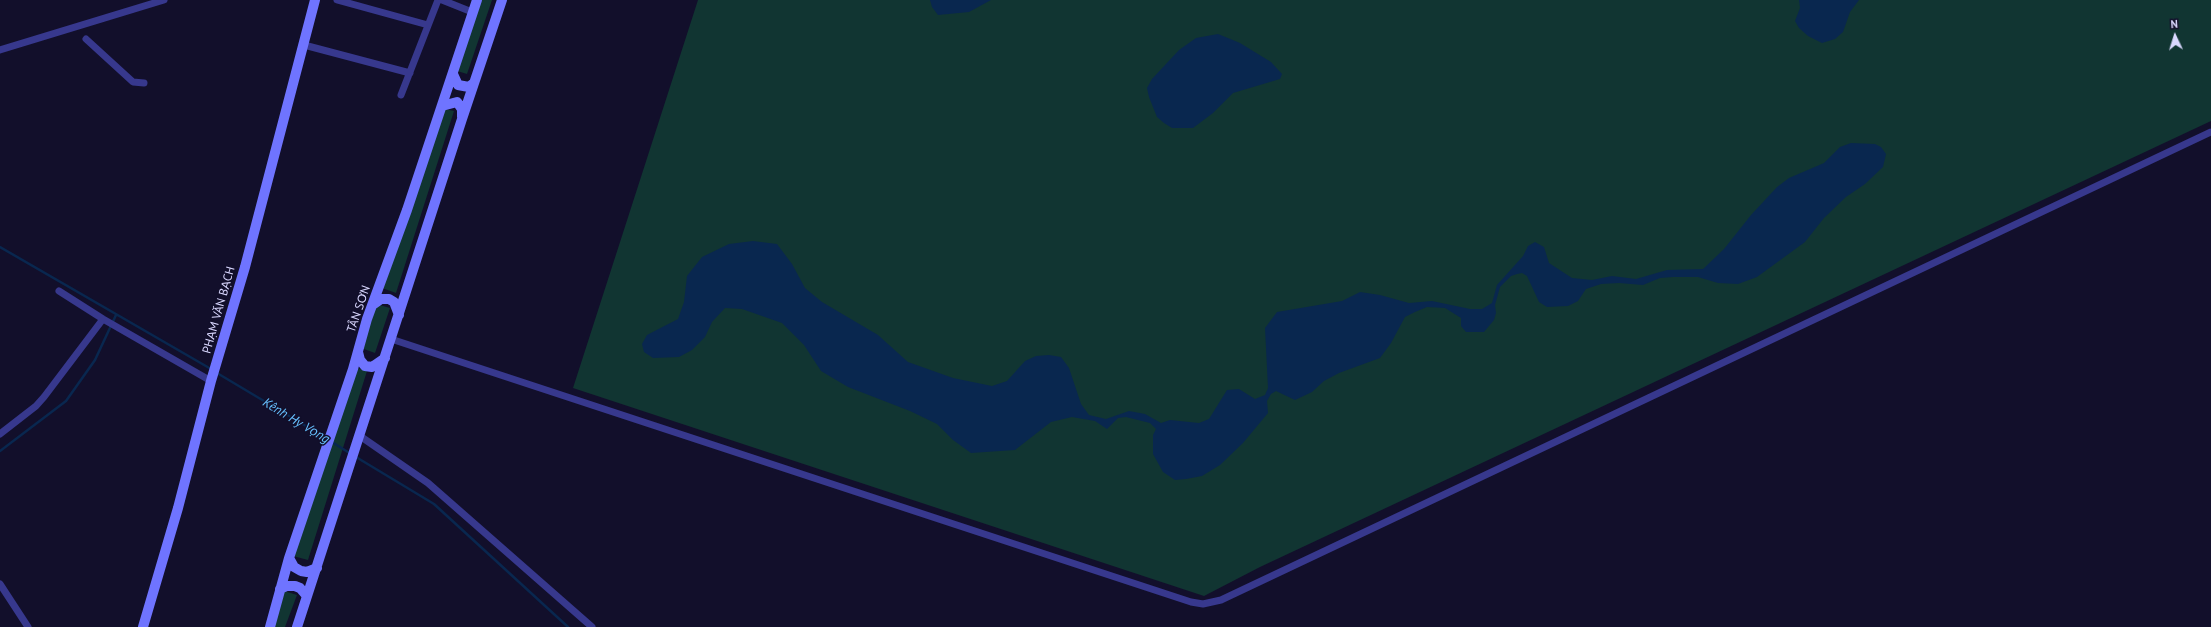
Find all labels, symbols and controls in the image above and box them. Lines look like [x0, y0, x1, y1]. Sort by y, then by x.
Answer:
north arrow [2155, 16, 2195, 56]
text: N [2170, 17, 2178, 31]
street label: PHẠM VĂN BẠCH [200, 265, 238, 355]
street label: TÂN SƠN [344, 284, 374, 334]
water label: Kênh Hy Vọng [260, 395, 332, 447]

